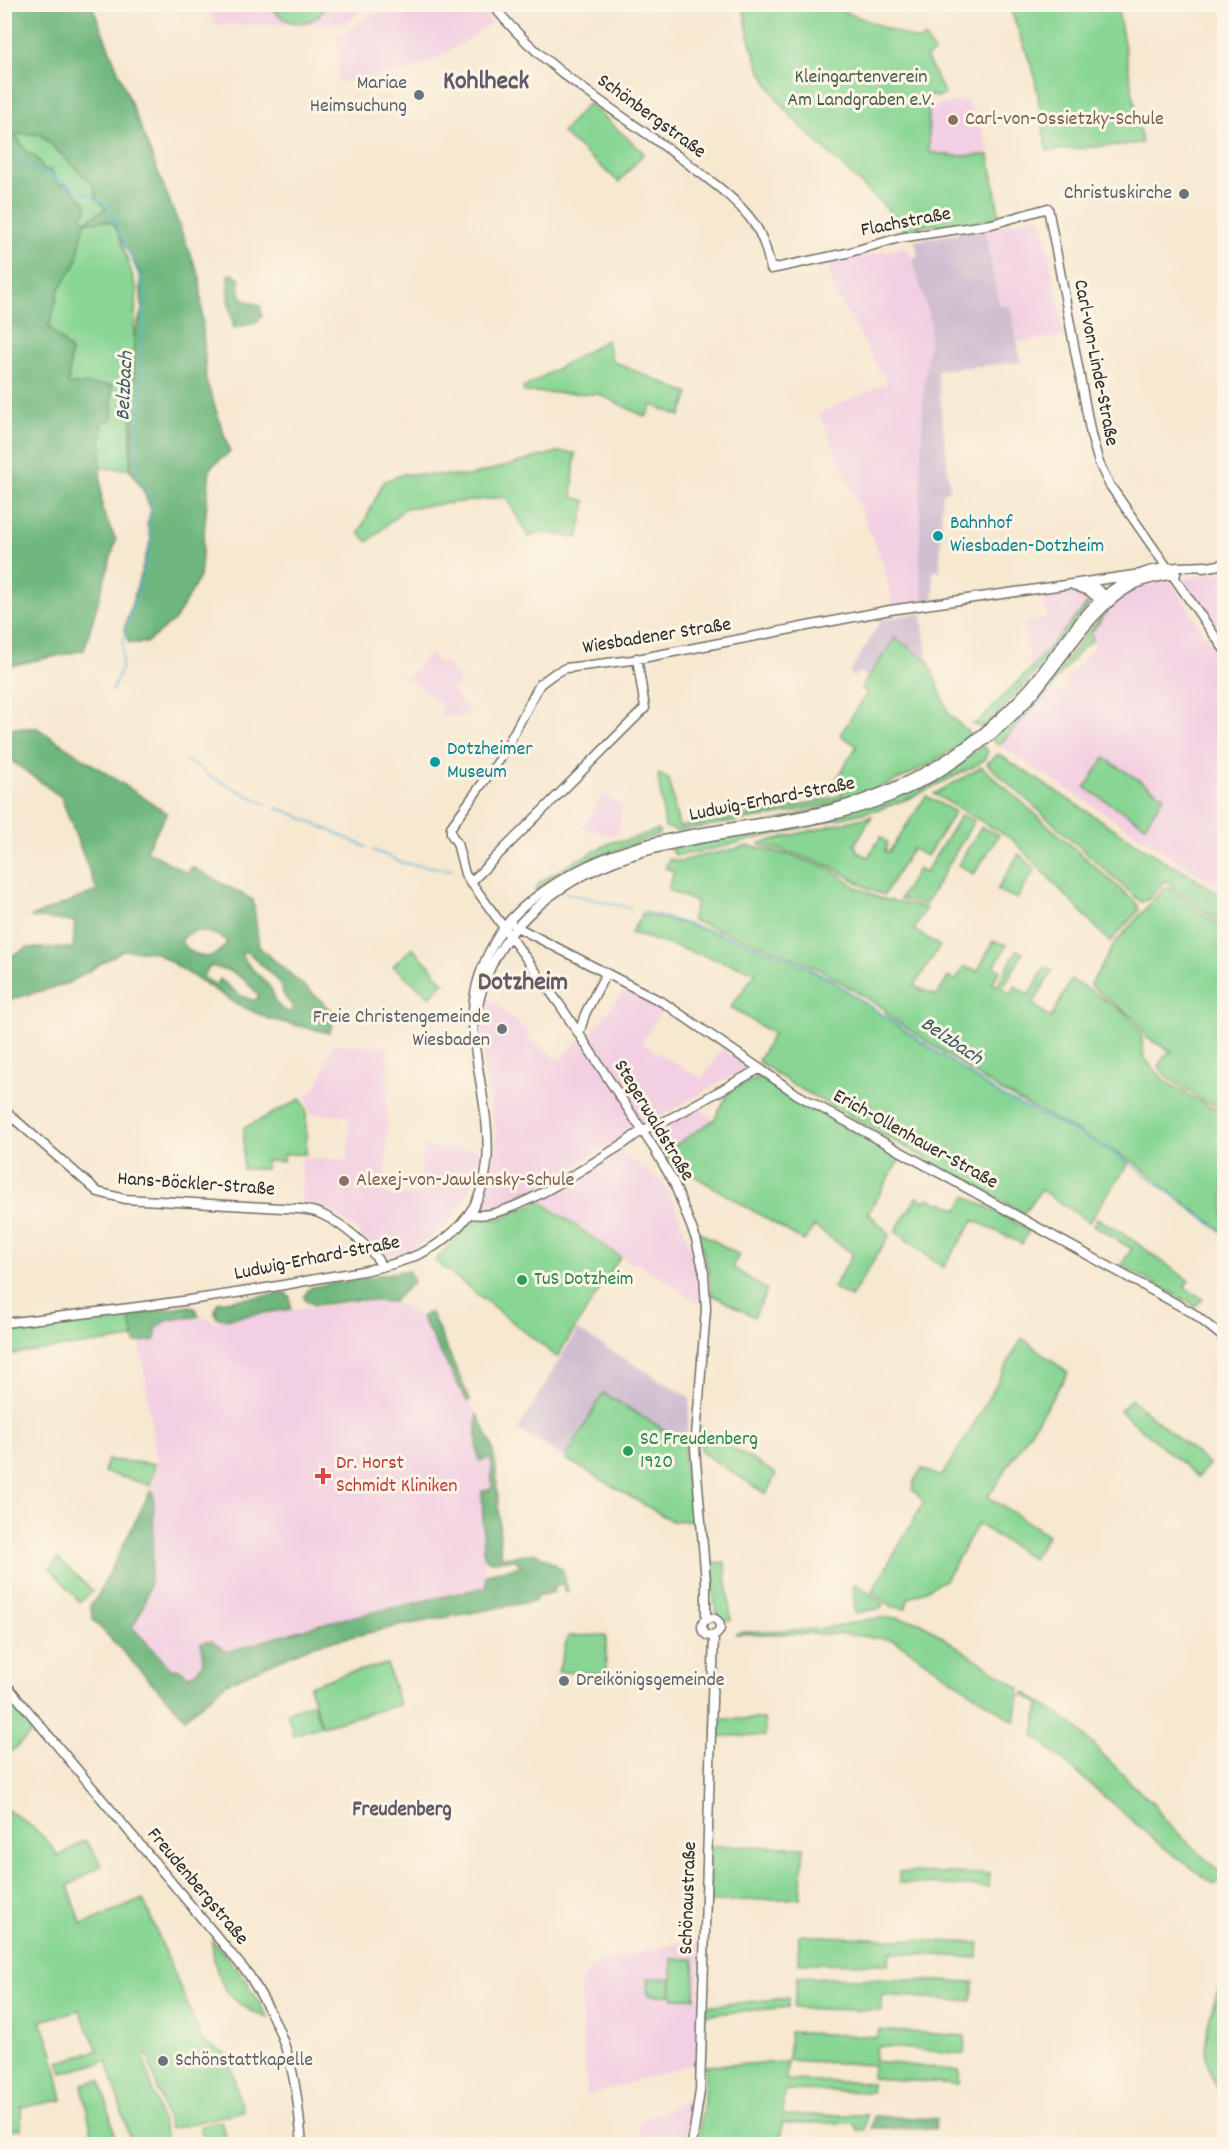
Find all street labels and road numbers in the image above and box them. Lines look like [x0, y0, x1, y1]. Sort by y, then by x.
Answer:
street label: Schönbergstraße [591, 68, 711, 166]
street label: Flachstraße [859, 201, 954, 245]
street label: Carl-von-Linde-Straße [1065, 277, 1125, 449]
street label: Wiesbadener Straße [581, 611, 733, 663]
street label: Ludwig-Erhard-Straße [687, 770, 857, 830]
street label: Stegerwaldstraße [606, 1055, 700, 1187]
street label: Erich-Ollenhauer-Straße [827, 1083, 1003, 1197]
street label: Hans-Böckler-Straße [116, 1166, 276, 1204]
street label: Ludwig-Erhard-Straße [232, 1229, 402, 1289]
street label: Freudenbergstraße [139, 1822, 255, 1952]
street label: Schönaustraße [673, 1841, 705, 1955]

